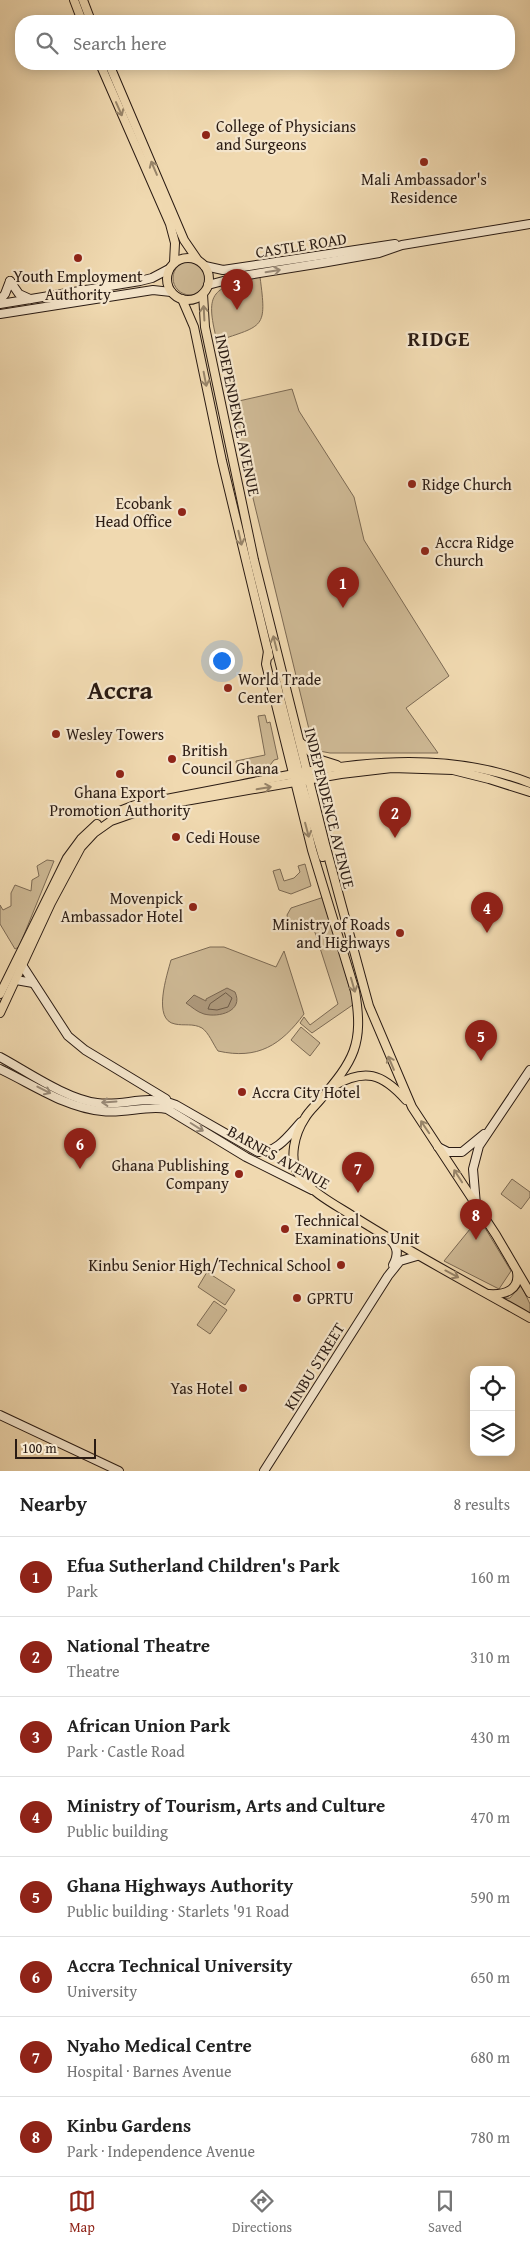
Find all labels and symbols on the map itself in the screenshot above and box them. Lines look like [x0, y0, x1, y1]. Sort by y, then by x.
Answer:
one-way arrow [114, 101, 124, 116]
place label: College of Physicians and Surgeons [216, 114, 356, 156]
marker: College of Physicians and Surgeons [200, 129, 212, 141]
marker: Mali Ambassador's Residence [418, 156, 430, 168]
one-way arrow [148, 161, 158, 176]
place label: Mali Ambassador's Residence [361, 167, 487, 209]
street label: CASTLE ROAD [254, 226, 349, 264]
marker: Youth Employment Authority [72, 252, 84, 264]
place label: Youth Employment Authority [13, 264, 143, 306]
one-way arrow [264, 266, 280, 276]
pin: 3 [221, 269, 253, 310]
one-way arrow [199, 305, 209, 322]
district label: RIDGE [408, 323, 470, 354]
street label: INDEPENDENCE AVENUE [209, 332, 267, 498]
one-way arrow [201, 371, 210, 387]
place label: Ridge Church [422, 472, 512, 496]
marker: Ridge Church [406, 478, 418, 490]
place label: Ecobank Head Office [95, 491, 173, 533]
marker: Ecobank Head Office [176, 506, 188, 518]
one-way arrow [236, 529, 245, 545]
place label: Accra Ridge Church [435, 530, 514, 572]
marker: Accra Ridge Church [419, 545, 431, 557]
pin: 1 [327, 567, 359, 608]
one-way arrow [270, 635, 279, 651]
your location [209, 648, 235, 674]
place label: World Trade Center [238, 667, 321, 709]
district label: Accra [87, 670, 153, 709]
marker: World Trade Center [222, 682, 234, 694]
place label: Wesley Towers [66, 722, 164, 746]
street label: INDEPENDENCE AVENUE [298, 725, 362, 891]
marker: Wesley Towers [50, 728, 62, 740]
place label: British Council Ghana [182, 738, 279, 780]
marker: British Council Ghana [166, 753, 178, 765]
marker: Ghana Export Promotion Authority [114, 768, 126, 780]
place label: Ghana Export Promotion Authority [49, 780, 191, 822]
one-way arrow [255, 782, 271, 792]
pin: 2 [379, 797, 411, 838]
one-way arrow [302, 821, 312, 837]
place label: Cedi House [186, 825, 260, 849]
marker: Cedi House [170, 831, 182, 843]
place label: Movenpick Ambassador Hotel [61, 886, 184, 928]
pin: 4 [471, 892, 503, 933]
marker: Movenpick Ambassador Hotel [187, 901, 199, 913]
place label: Ministry of Roads and Highways [272, 912, 390, 954]
marker: Ministry of Roads and Highways [394, 927, 406, 939]
one-way arrow [349, 977, 358, 993]
pin: 5 [465, 1020, 497, 1061]
one-way arrow [386, 1056, 396, 1071]
place label: Accra City Hotel [252, 1080, 361, 1104]
one-way arrow [36, 1085, 51, 1095]
marker: Accra City Hotel [236, 1086, 248, 1098]
one-way arrow [101, 1098, 117, 1107]
street label: BARNES AVENUE [223, 1119, 335, 1195]
one-way arrow [420, 1120, 430, 1134]
one-way arrow [189, 1122, 203, 1132]
pin: 6 [64, 1128, 96, 1169]
pin: 7 [342, 1152, 374, 1193]
place label: Ghana Publishing Company [112, 1153, 229, 1195]
marker: Ghana Publishing Company [233, 1168, 245, 1180]
one-way arrow [452, 1169, 463, 1183]
pin: 8 [460, 1199, 492, 1240]
place label: Technical Examinations Unit [295, 1208, 420, 1250]
marker: Technical Examinations Unit [279, 1223, 291, 1235]
place label: Kinbu Senior High/Technical School [89, 1253, 332, 1277]
marker: Kinbu Senior High/Technical School [335, 1259, 347, 1271]
one-way arrow [445, 1269, 460, 1279]
place label: GPRTU [307, 1286, 354, 1310]
marker: GPRTU [291, 1292, 303, 1304]
street label: KINBU STREET [278, 1318, 350, 1414]
place label: Yas Hotel [170, 1376, 234, 1400]
marker: Yas Hotel [237, 1382, 249, 1394]
scale bar [15, 1436, 96, 1459]

